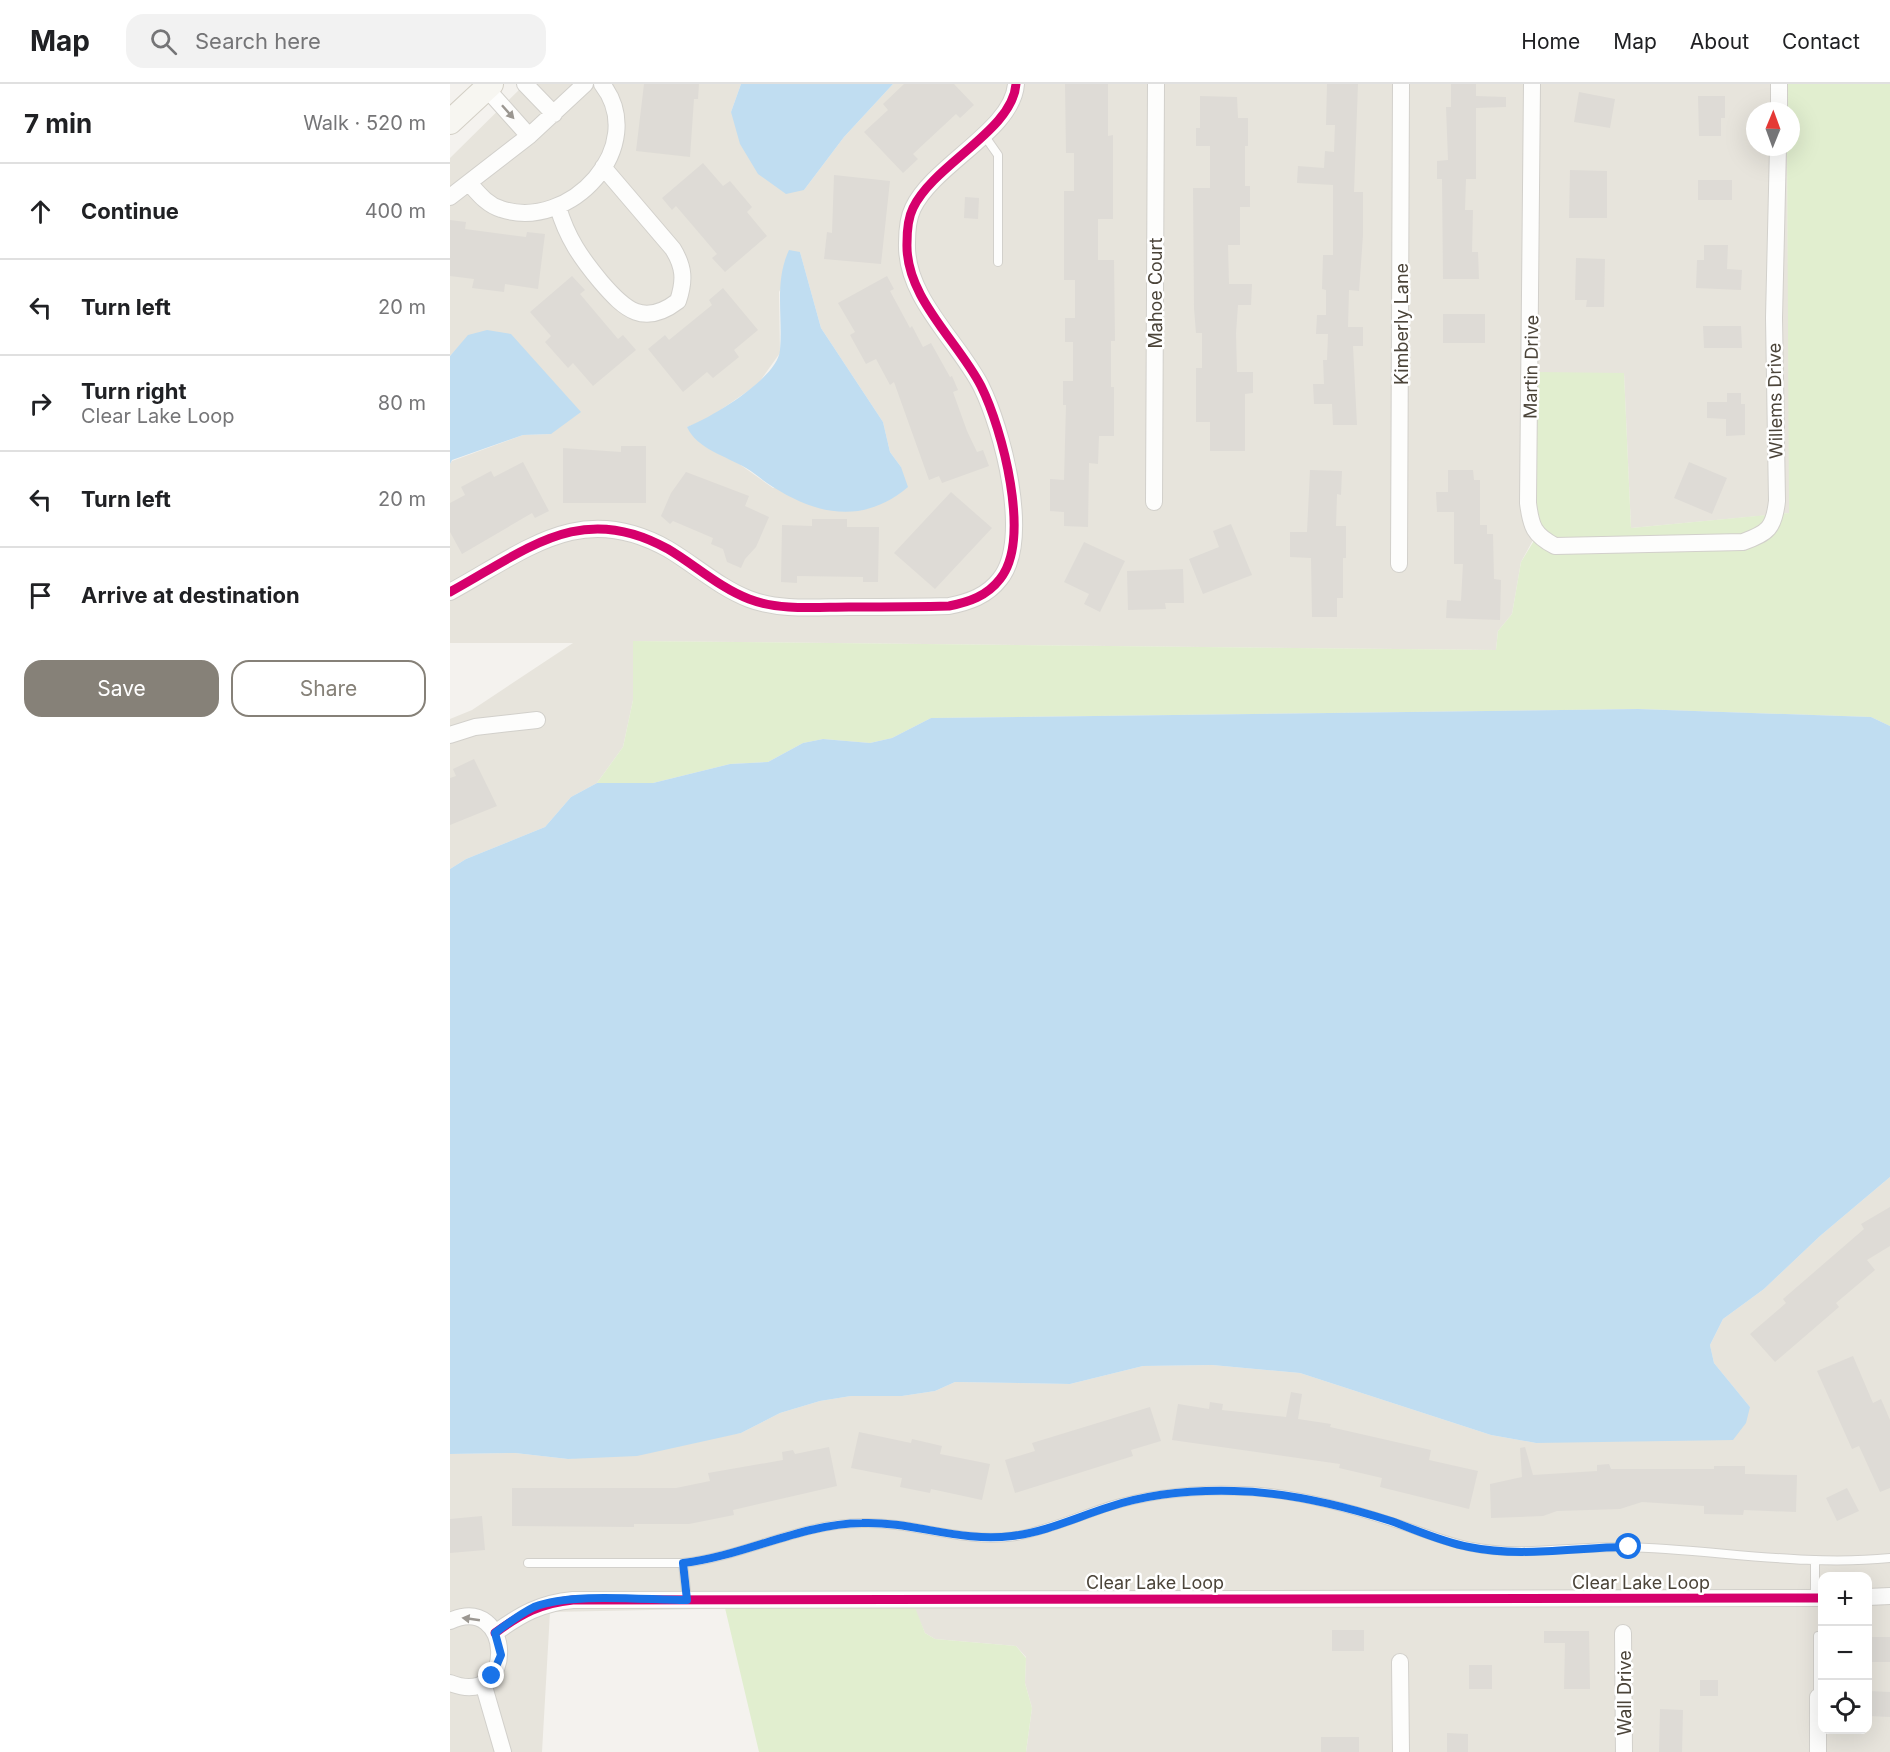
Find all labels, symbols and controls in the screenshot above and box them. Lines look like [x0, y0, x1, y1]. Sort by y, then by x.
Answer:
search box [126, 14, 546, 68]
text: Map [30, 24, 90, 58]
icon: search [147, 25, 180, 58]
text: Search here [195, 28, 321, 54]
text: Home [1521, 29, 1580, 54]
text: Map [1613, 29, 1657, 54]
text: About [1690, 29, 1749, 54]
text: Contact [1782, 29, 1860, 54]
north arrow [1746, 102, 1800, 156]
one-way arrow [501, 104, 514, 119]
text: 7 min [24, 108, 92, 139]
text: Walk · 520 m [303, 111, 426, 135]
icon: ahead [24, 195, 57, 228]
text: Continue [81, 198, 179, 224]
text: 400 m [365, 199, 426, 223]
street label: Mahoe Court [1145, 237, 1166, 348]
street label: Kimberly Lane [1391, 263, 1412, 385]
icon: left [24, 291, 57, 324]
text: Turn left [81, 294, 171, 320]
text: 20 m [378, 295, 426, 319]
street label: Martin Drive [1520, 315, 1542, 419]
street label: Willems Drive [1763, 343, 1787, 459]
text: Turn right [81, 378, 187, 404]
icon: right [24, 387, 57, 420]
text: 80 m [378, 391, 426, 415]
text: Clear Lake Loop [81, 404, 235, 428]
icon: left [24, 483, 57, 516]
text: Turn left [81, 486, 171, 512]
text: 20 m [378, 487, 426, 511]
icon: arrive [24, 579, 57, 612]
text: Arrive at destination [81, 582, 300, 608]
button: Save [24, 660, 219, 717]
button: Share [231, 660, 426, 717]
route start [1615, 1533, 1641, 1559]
street label: Clear Lake Loop [1086, 1572, 1224, 1593]
street label: Clear Lake Loop [1572, 1572, 1710, 1593]
map controls [1818, 1572, 1872, 1734]
button: + [1818, 1572, 1872, 1626]
one-way arrow [461, 1614, 480, 1623]
button: − [1818, 1626, 1872, 1680]
street label: Wall Drive [1614, 1650, 1635, 1736]
route end [478, 1662, 504, 1688]
button: locate [1818, 1680, 1872, 1734]

